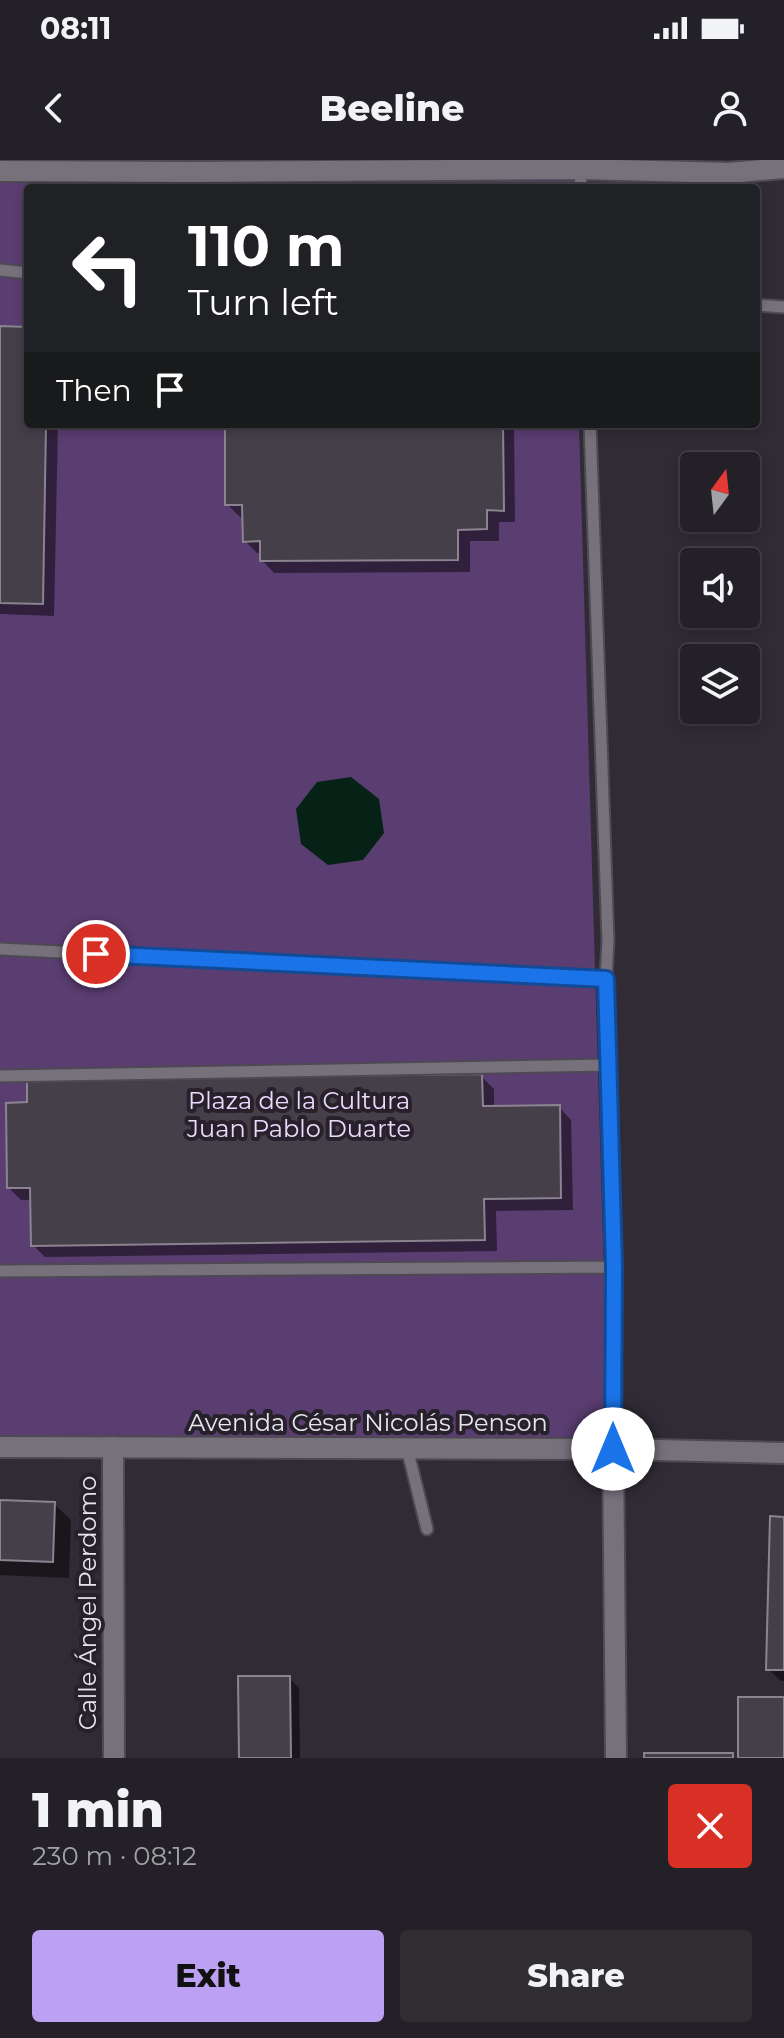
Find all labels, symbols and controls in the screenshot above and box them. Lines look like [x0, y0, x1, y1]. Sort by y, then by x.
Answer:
text: 08:11 [40, 10, 112, 47]
icon: back [32, 86, 76, 130]
text: Beeline [320, 86, 464, 130]
icon: person [708, 86, 752, 130]
text: 110 m [188, 212, 345, 280]
icon: left [56, 216, 160, 320]
text: Turn left [188, 280, 339, 324]
icon: arrive [148, 368, 192, 412]
text: Then [56, 372, 132, 409]
north arrow [680, 452, 760, 532]
map controls [680, 452, 760, 724]
button: sound [680, 548, 760, 628]
button: layers [680, 644, 760, 724]
pin [62, 920, 130, 988]
icon: arrive [74, 932, 118, 976]
park label: Plaza de la Cultura Juan Pablo Duarte [186, 1086, 411, 1143]
position arrow [571, 1407, 655, 1491]
street label: Avenida César Nicolás Penson [188, 1408, 548, 1437]
street label: Calle Ángel Perdomo [73, 1476, 102, 1730]
text: 1 min [32, 1781, 164, 1839]
button: close [668, 1784, 752, 1868]
text: 230 m · 08:12 [32, 1840, 197, 1872]
button: Exit [32, 1930, 384, 2022]
button: Share [400, 1930, 752, 2022]

